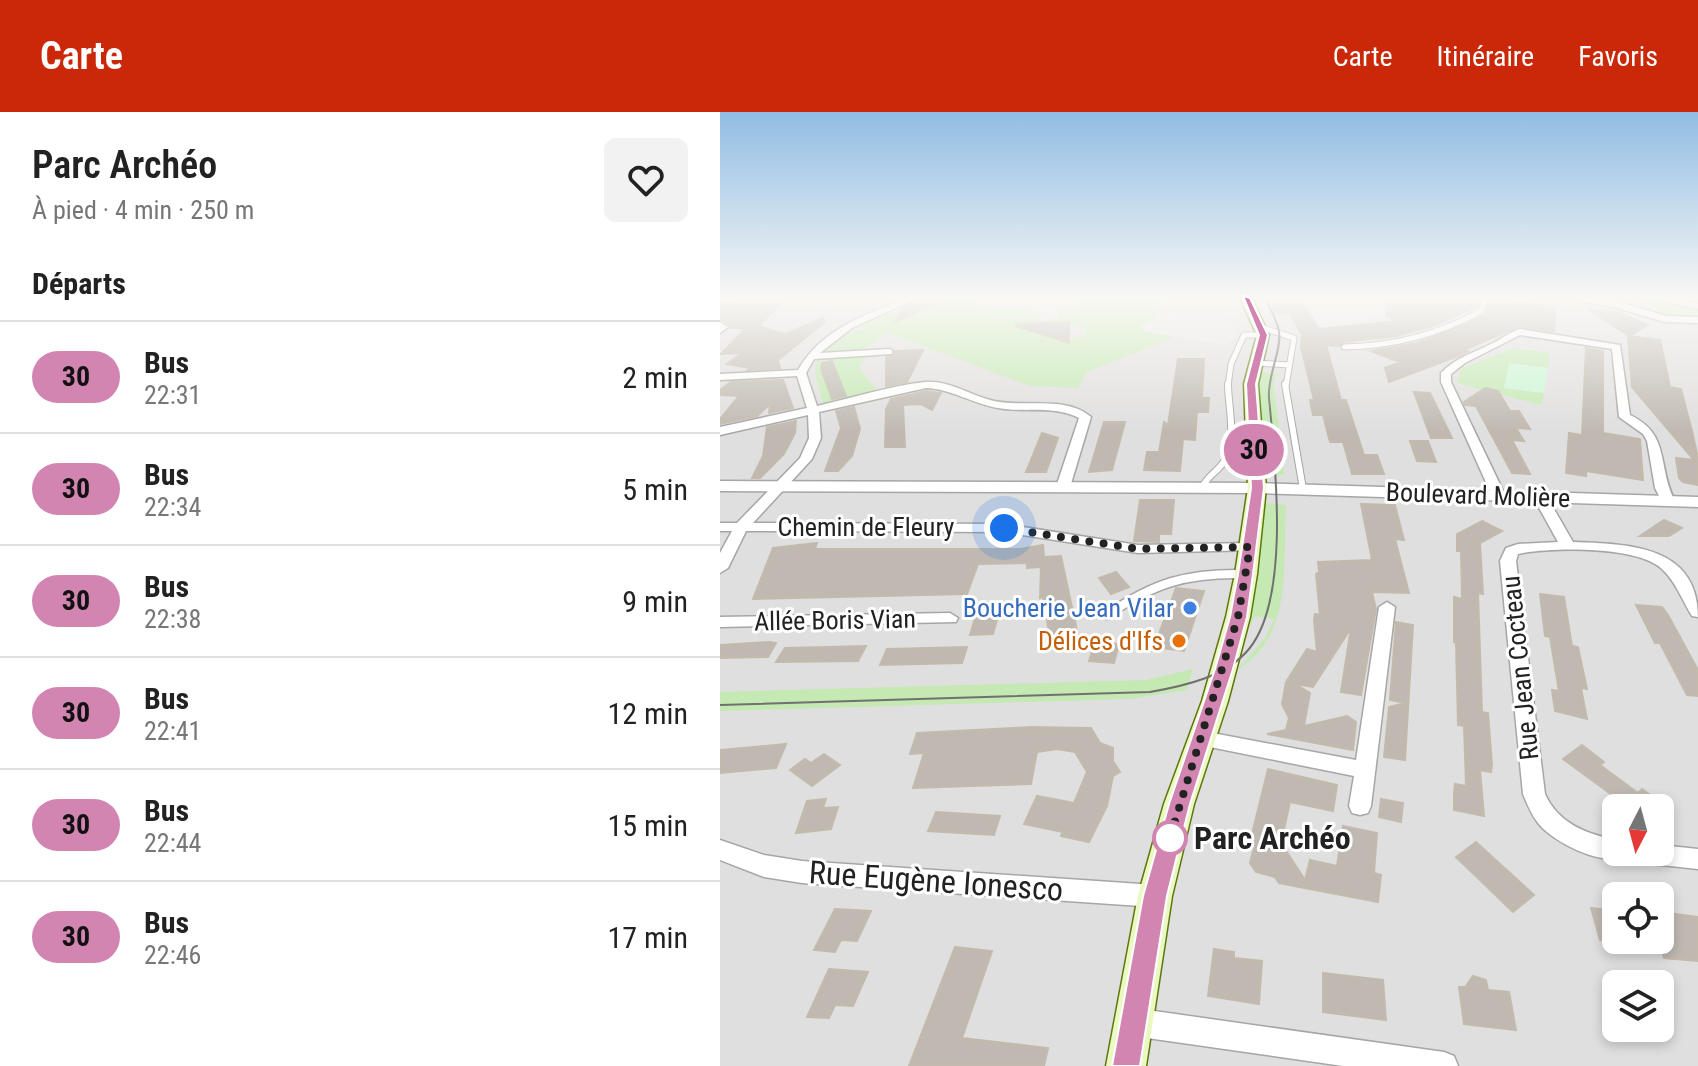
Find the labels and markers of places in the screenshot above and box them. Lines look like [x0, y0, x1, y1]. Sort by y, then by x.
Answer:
place label: Boucherie Jean Vilar [963, 593, 1174, 623]
marker: Boucherie Jean Vilar [1181, 599, 1199, 617]
place label: Délices d'Ifs [1038, 626, 1163, 656]
marker: Délices d'Ifs [1170, 632, 1188, 650]
place label: Parc Archéo [1194, 819, 1351, 857]
marker: Parc Archéo [1153, 821, 1187, 855]

